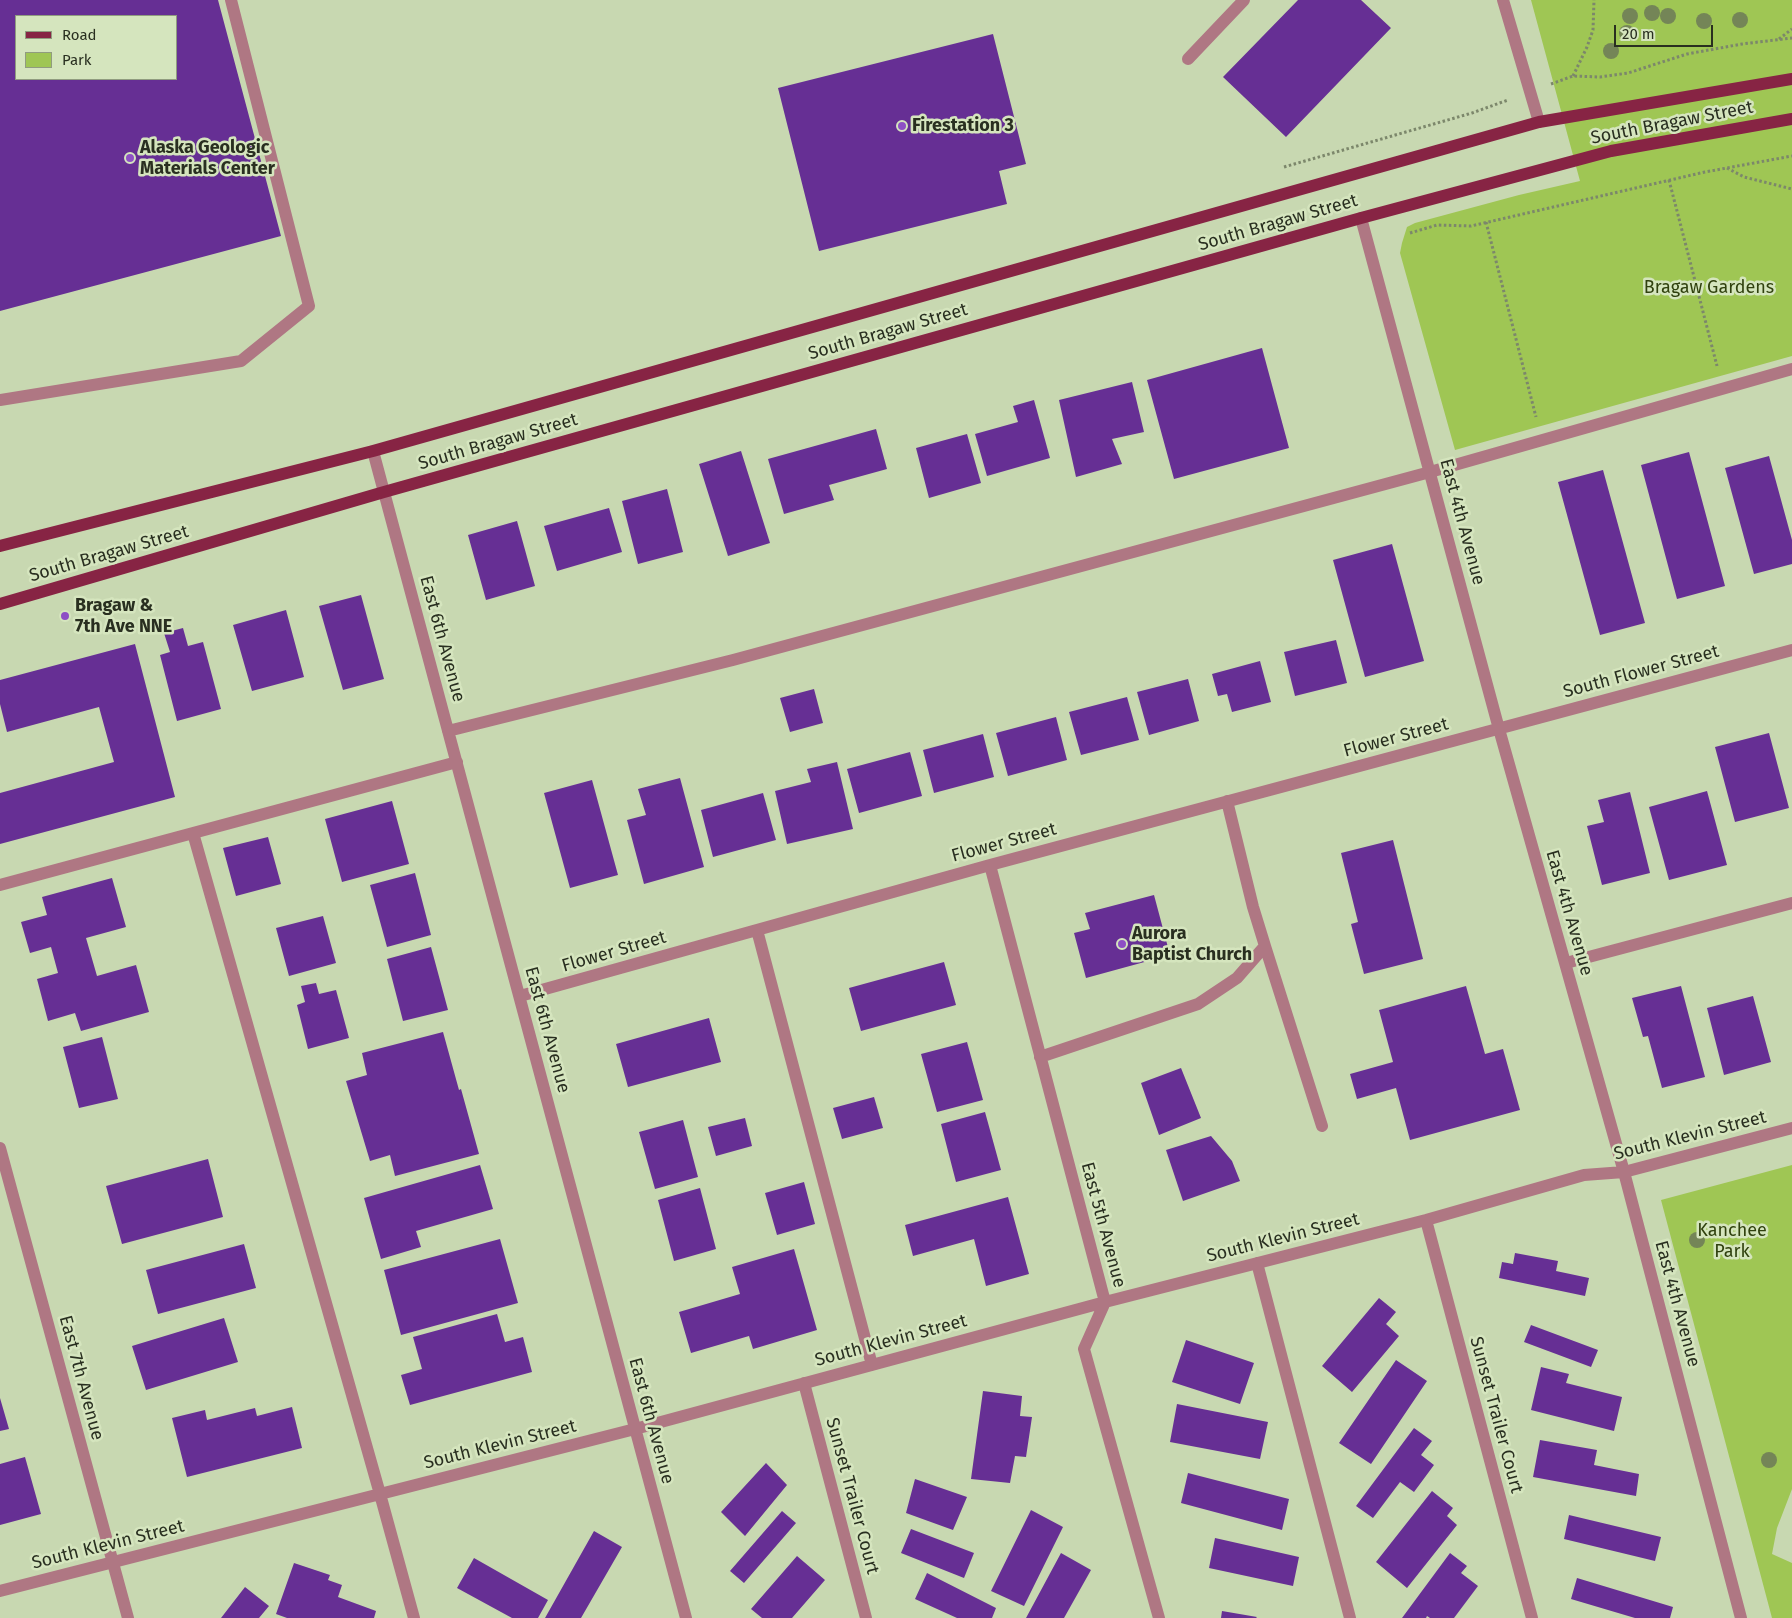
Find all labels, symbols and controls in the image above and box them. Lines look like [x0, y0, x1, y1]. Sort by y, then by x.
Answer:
legend [15, 15, 178, 80]
scale bar [1617, 15, 1716, 47]
text: 20 m [1622, 25, 1655, 43]
text: Road [62, 26, 97, 44]
text: Park [62, 51, 92, 69]
street label: South Bragaw Street [1589, 97, 1755, 149]
place label: Firestation 3 [912, 115, 1014, 137]
marker: Firestation 3 [896, 120, 908, 132]
place label: Alaska Geologic Materials Center [140, 137, 275, 180]
marker: Alaska Geologic Materials Center [124, 152, 136, 164]
street label: South Bragaw Street [1196, 190, 1360, 256]
park label: Bragaw Gardens [1644, 277, 1774, 299]
street label: South Bragaw Street [806, 299, 970, 365]
street label: South Bragaw Street [416, 409, 580, 475]
street label: East 4th Avenue [1435, 456, 1489, 588]
street label: South Bragaw Street [27, 521, 191, 587]
street label: East 6th Avenue [415, 573, 469, 705]
place label: Bragaw & 7th Ave NNE [75, 595, 172, 638]
marker: Bragaw & 7th Ave NNE [59, 610, 71, 622]
street label: South Flower Street [1561, 641, 1721, 703]
street label: Flower Street [1341, 714, 1451, 762]
street label: Flower Street [949, 819, 1059, 867]
street label: East 4th Avenue [1541, 848, 1597, 978]
place label: Aurora Baptist Church [1132, 923, 1252, 966]
street label: Flower Street [559, 927, 669, 977]
marker: Aurora Baptist Church [1116, 938, 1128, 950]
street label: East 6th Avenue [520, 964, 574, 1096]
street label: South Klevin Street [1612, 1107, 1768, 1165]
street label: East 5th Avenue [1076, 1160, 1130, 1290]
street label: South Klevin Street [1205, 1209, 1361, 1267]
park label: Kanchee Park [1697, 1220, 1767, 1262]
street label: East 4th Avenue [1650, 1238, 1704, 1370]
street label: South Klevin Street [813, 1310, 969, 1372]
street label: East 7th Avenue [54, 1313, 108, 1443]
street label: Sunset Trailer Court [1465, 1334, 1527, 1496]
street label: East 6th Avenue [624, 1355, 678, 1487]
street label: Sunset Trailer Court [821, 1415, 883, 1577]
street label: South Klevin Street [422, 1416, 578, 1474]
street label: South Klevin Street [30, 1516, 186, 1574]

